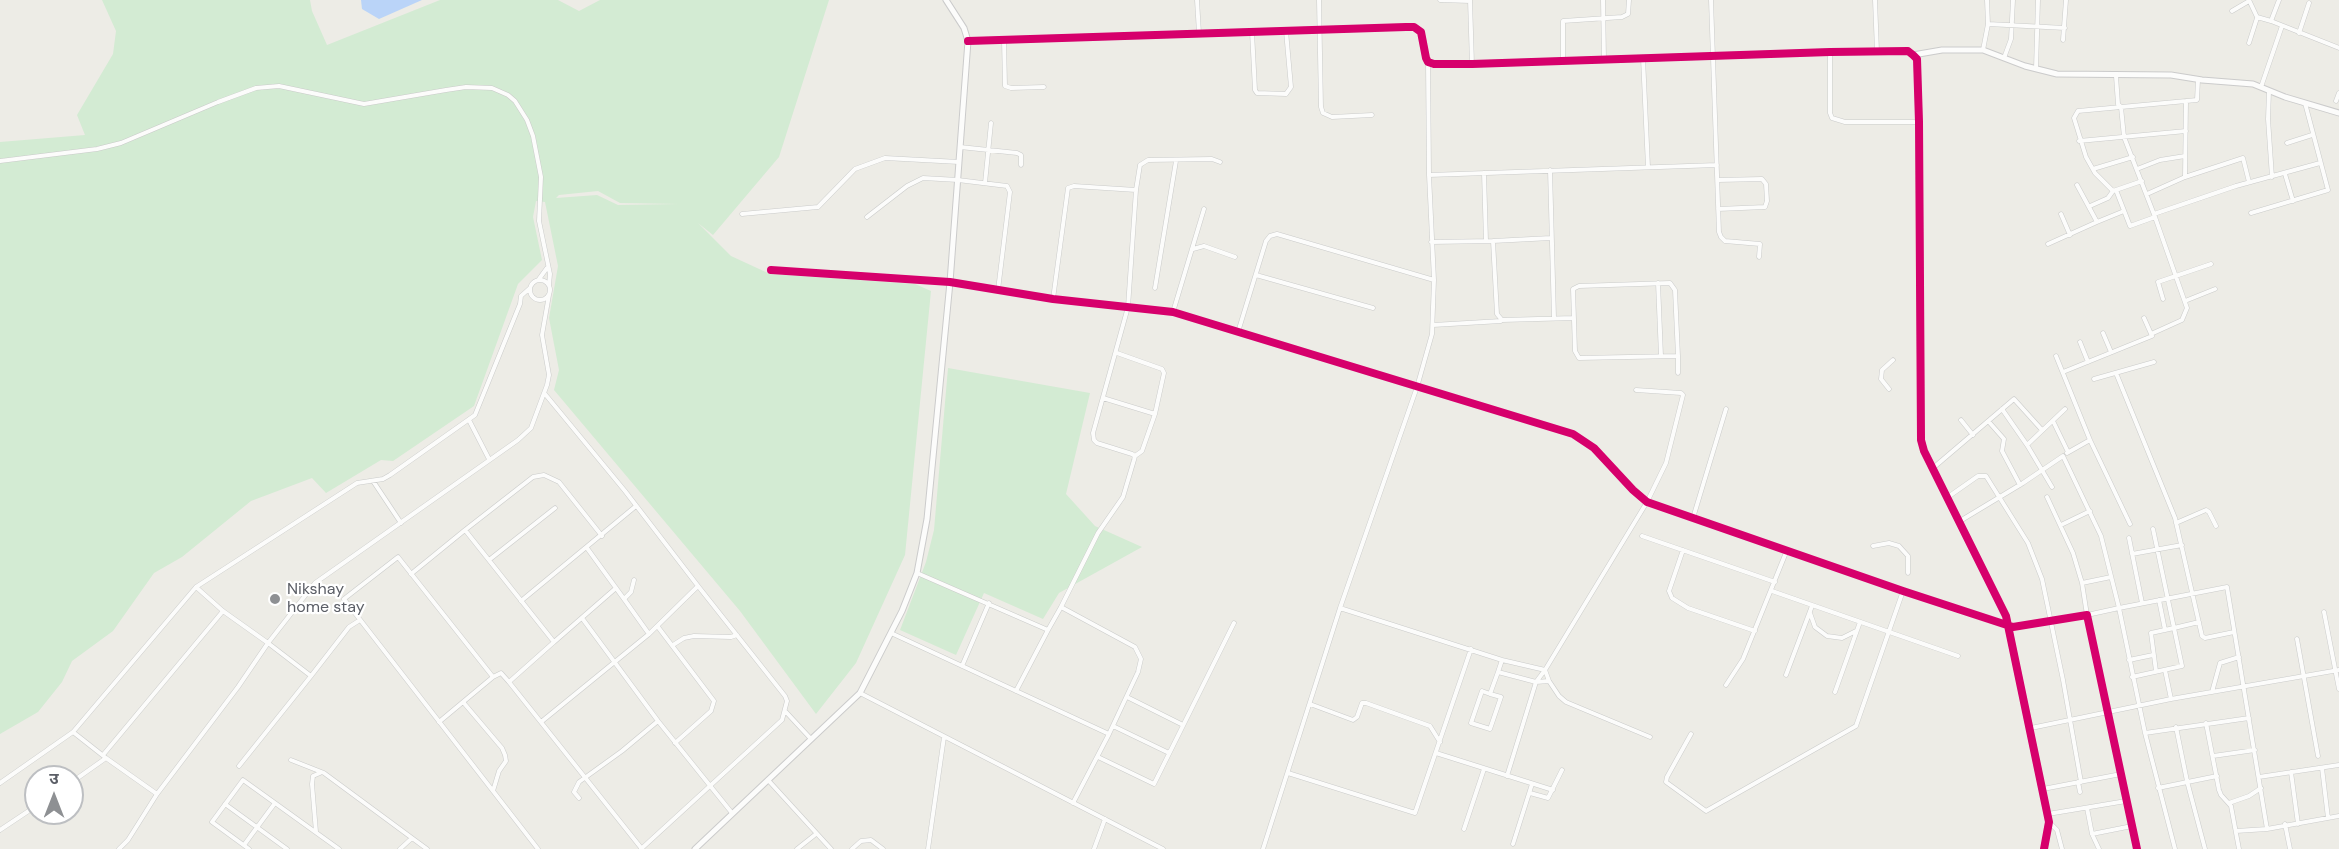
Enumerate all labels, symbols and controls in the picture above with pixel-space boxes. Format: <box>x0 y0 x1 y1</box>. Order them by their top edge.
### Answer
place label: Nikshay home stay <box>287 580 365 618</box>
marker: Nikshay home stay <box>268 592 282 606</box>
north arrow <box>24 765 84 825</box>
text: उ <box>49 768 59 789</box>

